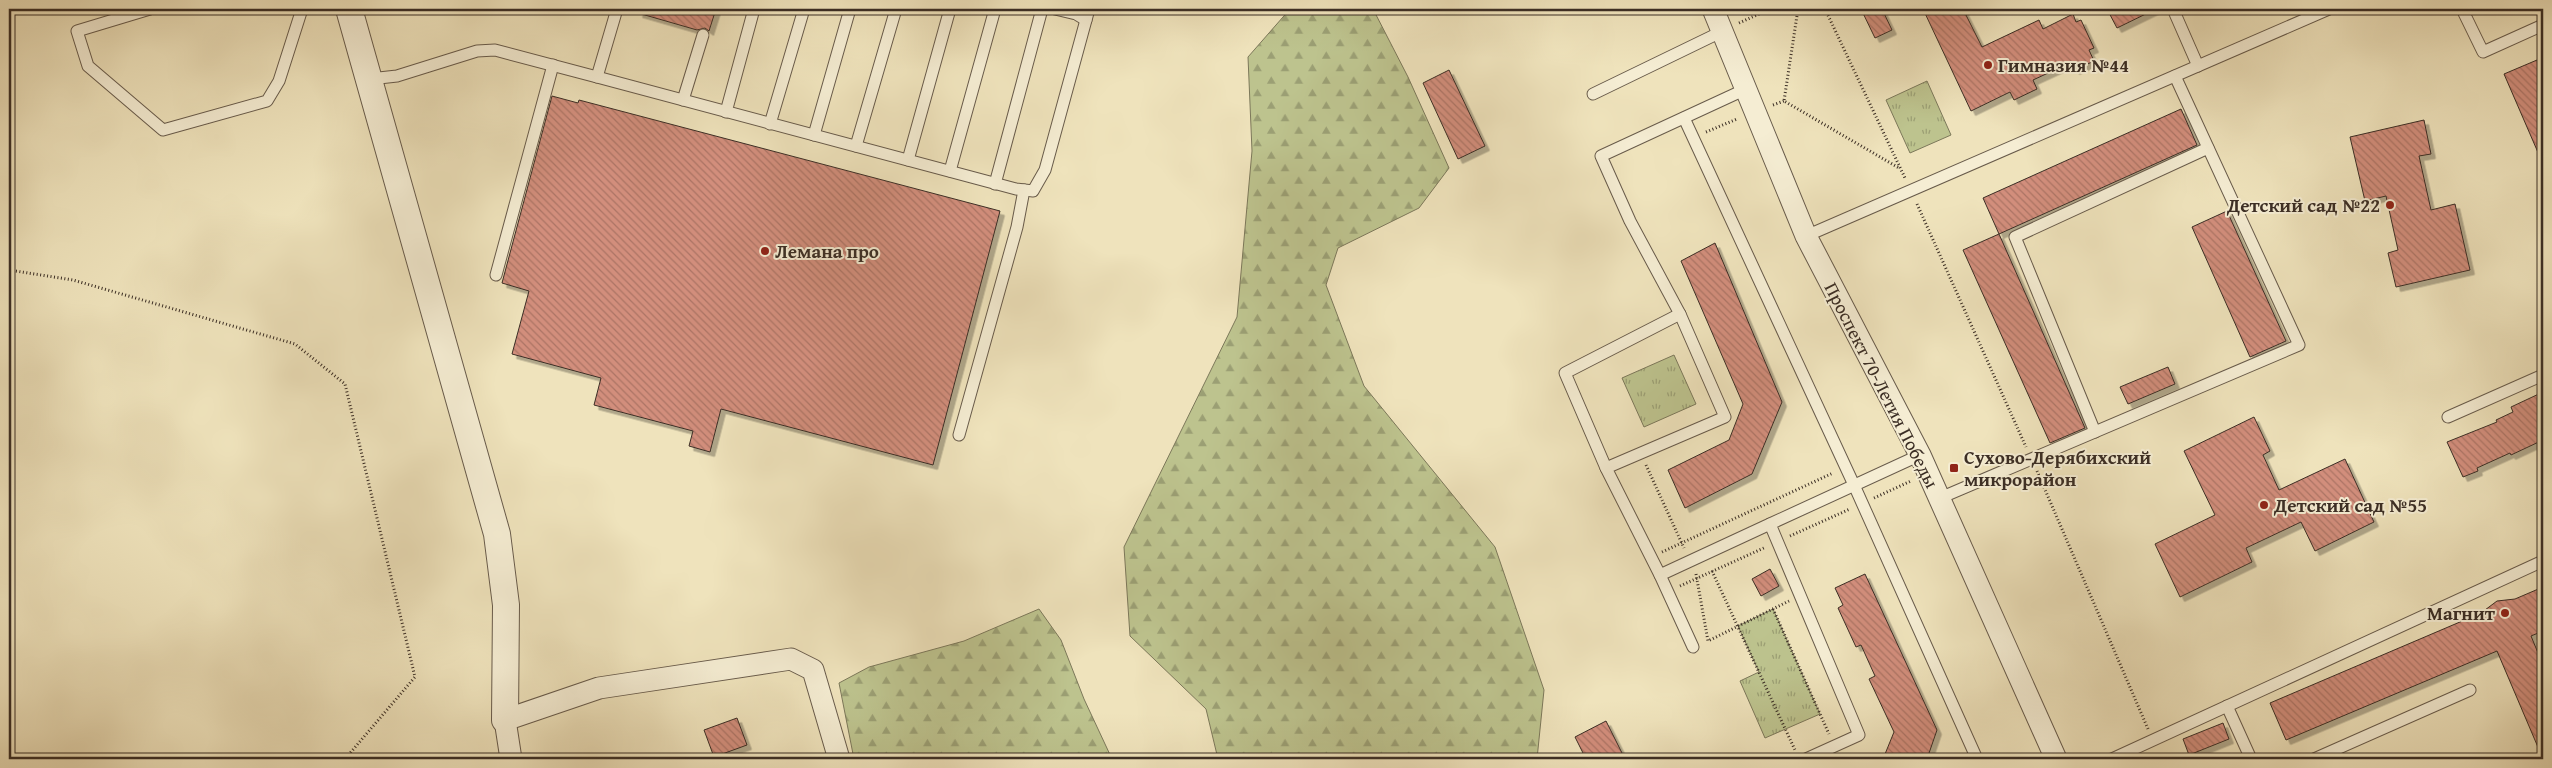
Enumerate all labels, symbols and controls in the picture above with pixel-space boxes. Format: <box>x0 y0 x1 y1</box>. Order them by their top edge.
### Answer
place label: Гимназия №44 <box>1998 51 2129 79</box>
marker: Гимназия №44 <box>1982 59 1994 71</box>
place label: Детский сад №22 <box>2226 191 2380 219</box>
marker: Детский сад №22 <box>2384 199 2396 211</box>
place label: Лемана про <box>775 237 879 265</box>
marker: Лемана про <box>759 245 771 257</box>
street label: Проспект 70-Летия Победы <box>1818 277 1946 493</box>
place label: Сухово-Дерябихский микрорайон <box>1964 443 2151 493</box>
marker: Сухово-Дерябихский микрорайон <box>1948 462 1960 474</box>
place label: Детский сад №55 <box>2273 491 2427 519</box>
marker: Детский сад №55 <box>2258 499 2270 511</box>
place label: Магнит <box>2427 599 2496 627</box>
marker: Магнит <box>2499 607 2511 619</box>

